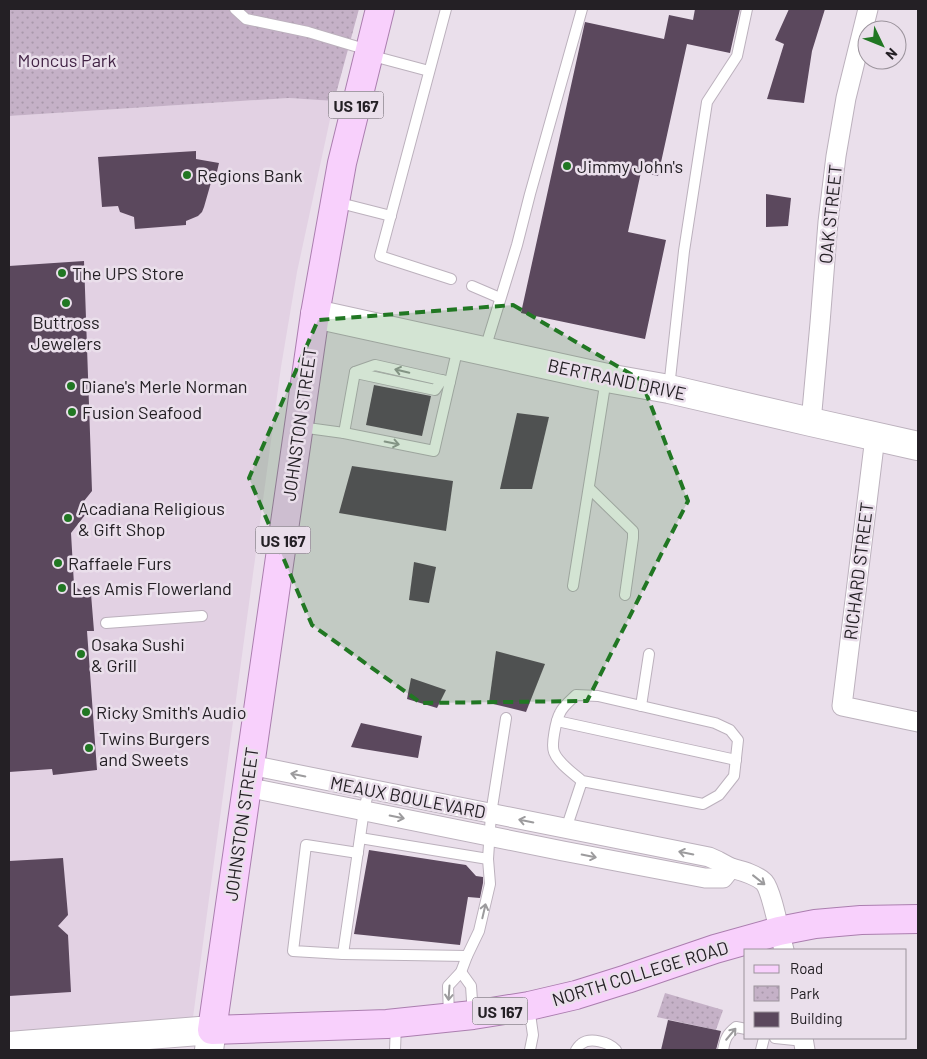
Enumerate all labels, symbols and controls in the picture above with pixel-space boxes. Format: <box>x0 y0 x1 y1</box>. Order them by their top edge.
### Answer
north arrow <box>857 20 907 70</box>
text: N <box>882 45 901 63</box>
park label: Moncus Park <box>18 49 116 71</box>
road number: US 167 <box>328 92 384 118</box>
place label: Jimmy John's <box>577 155 683 177</box>
marker: Jimmy John's <box>561 160 573 172</box>
street label: OAK STREET <box>814 163 846 265</box>
place label: Regions Bank <box>197 164 303 186</box>
marker: Regions Bank <box>181 169 193 181</box>
place label: The UPS Store <box>72 262 184 284</box>
marker: The UPS Store <box>56 267 68 279</box>
marker: Buttross Jewelers <box>60 297 72 309</box>
place label: Buttross Jewelers <box>31 311 101 354</box>
street label: JOHNSTON STREET <box>277 346 321 502</box>
street label: BERTRAND DRIVE <box>546 354 688 404</box>
one-way arrow <box>394 366 410 375</box>
place label: Diane's Merle Norman <box>81 375 248 397</box>
marker: Diane's Merle Norman <box>65 380 77 392</box>
place label: Fusion Seafood <box>82 401 202 423</box>
marker: Fusion Seafood <box>66 406 78 418</box>
one-way arrow <box>383 438 399 448</box>
place label: Acadiana Religious & Gift Shop <box>78 497 225 540</box>
street label: RICHARD STREET <box>839 501 877 641</box>
marker: Acadiana Religious & Gift Shop <box>62 512 74 524</box>
road number: US 167 <box>256 526 310 554</box>
place label: Raffaele Furs <box>68 552 172 574</box>
marker: Raffaele Furs <box>52 557 64 569</box>
place label: Les Amis Flowerland <box>72 577 232 599</box>
marker: Les Amis Flowerland <box>56 582 68 594</box>
place label: Osaka Sushi & Grill <box>91 633 185 676</box>
marker: Osaka Sushi & Grill <box>75 648 87 660</box>
place label: Ricky Smith's Audio <box>96 701 247 723</box>
marker: Ricky Smith's Audio <box>80 706 92 718</box>
place label: Twins Burgers and Sweets <box>99 727 210 770</box>
marker: Twins Burgers and Sweets <box>83 742 95 754</box>
street label: JOHNSTON STREET <box>219 746 263 902</box>
one-way arrow <box>291 769 307 779</box>
street label: MEAUX BOULEVARD <box>328 771 488 823</box>
one-way arrow <box>389 813 405 822</box>
one-way arrow <box>519 816 535 825</box>
one-way arrow <box>678 847 694 857</box>
one-way arrow <box>581 851 597 861</box>
one-way arrow <box>753 875 766 886</box>
one-way arrow <box>480 903 489 919</box>
street label: NORTH COLLEGE ROAD <box>549 936 731 1010</box>
legend <box>744 949 907 1039</box>
text: Road <box>790 959 823 977</box>
one-way arrow <box>445 984 454 1000</box>
text: Park <box>790 984 820 1002</box>
road number: US 167 <box>472 998 528 1024</box>
text: Building <box>790 1009 843 1027</box>
one-way arrow <box>724 1028 736 1041</box>

